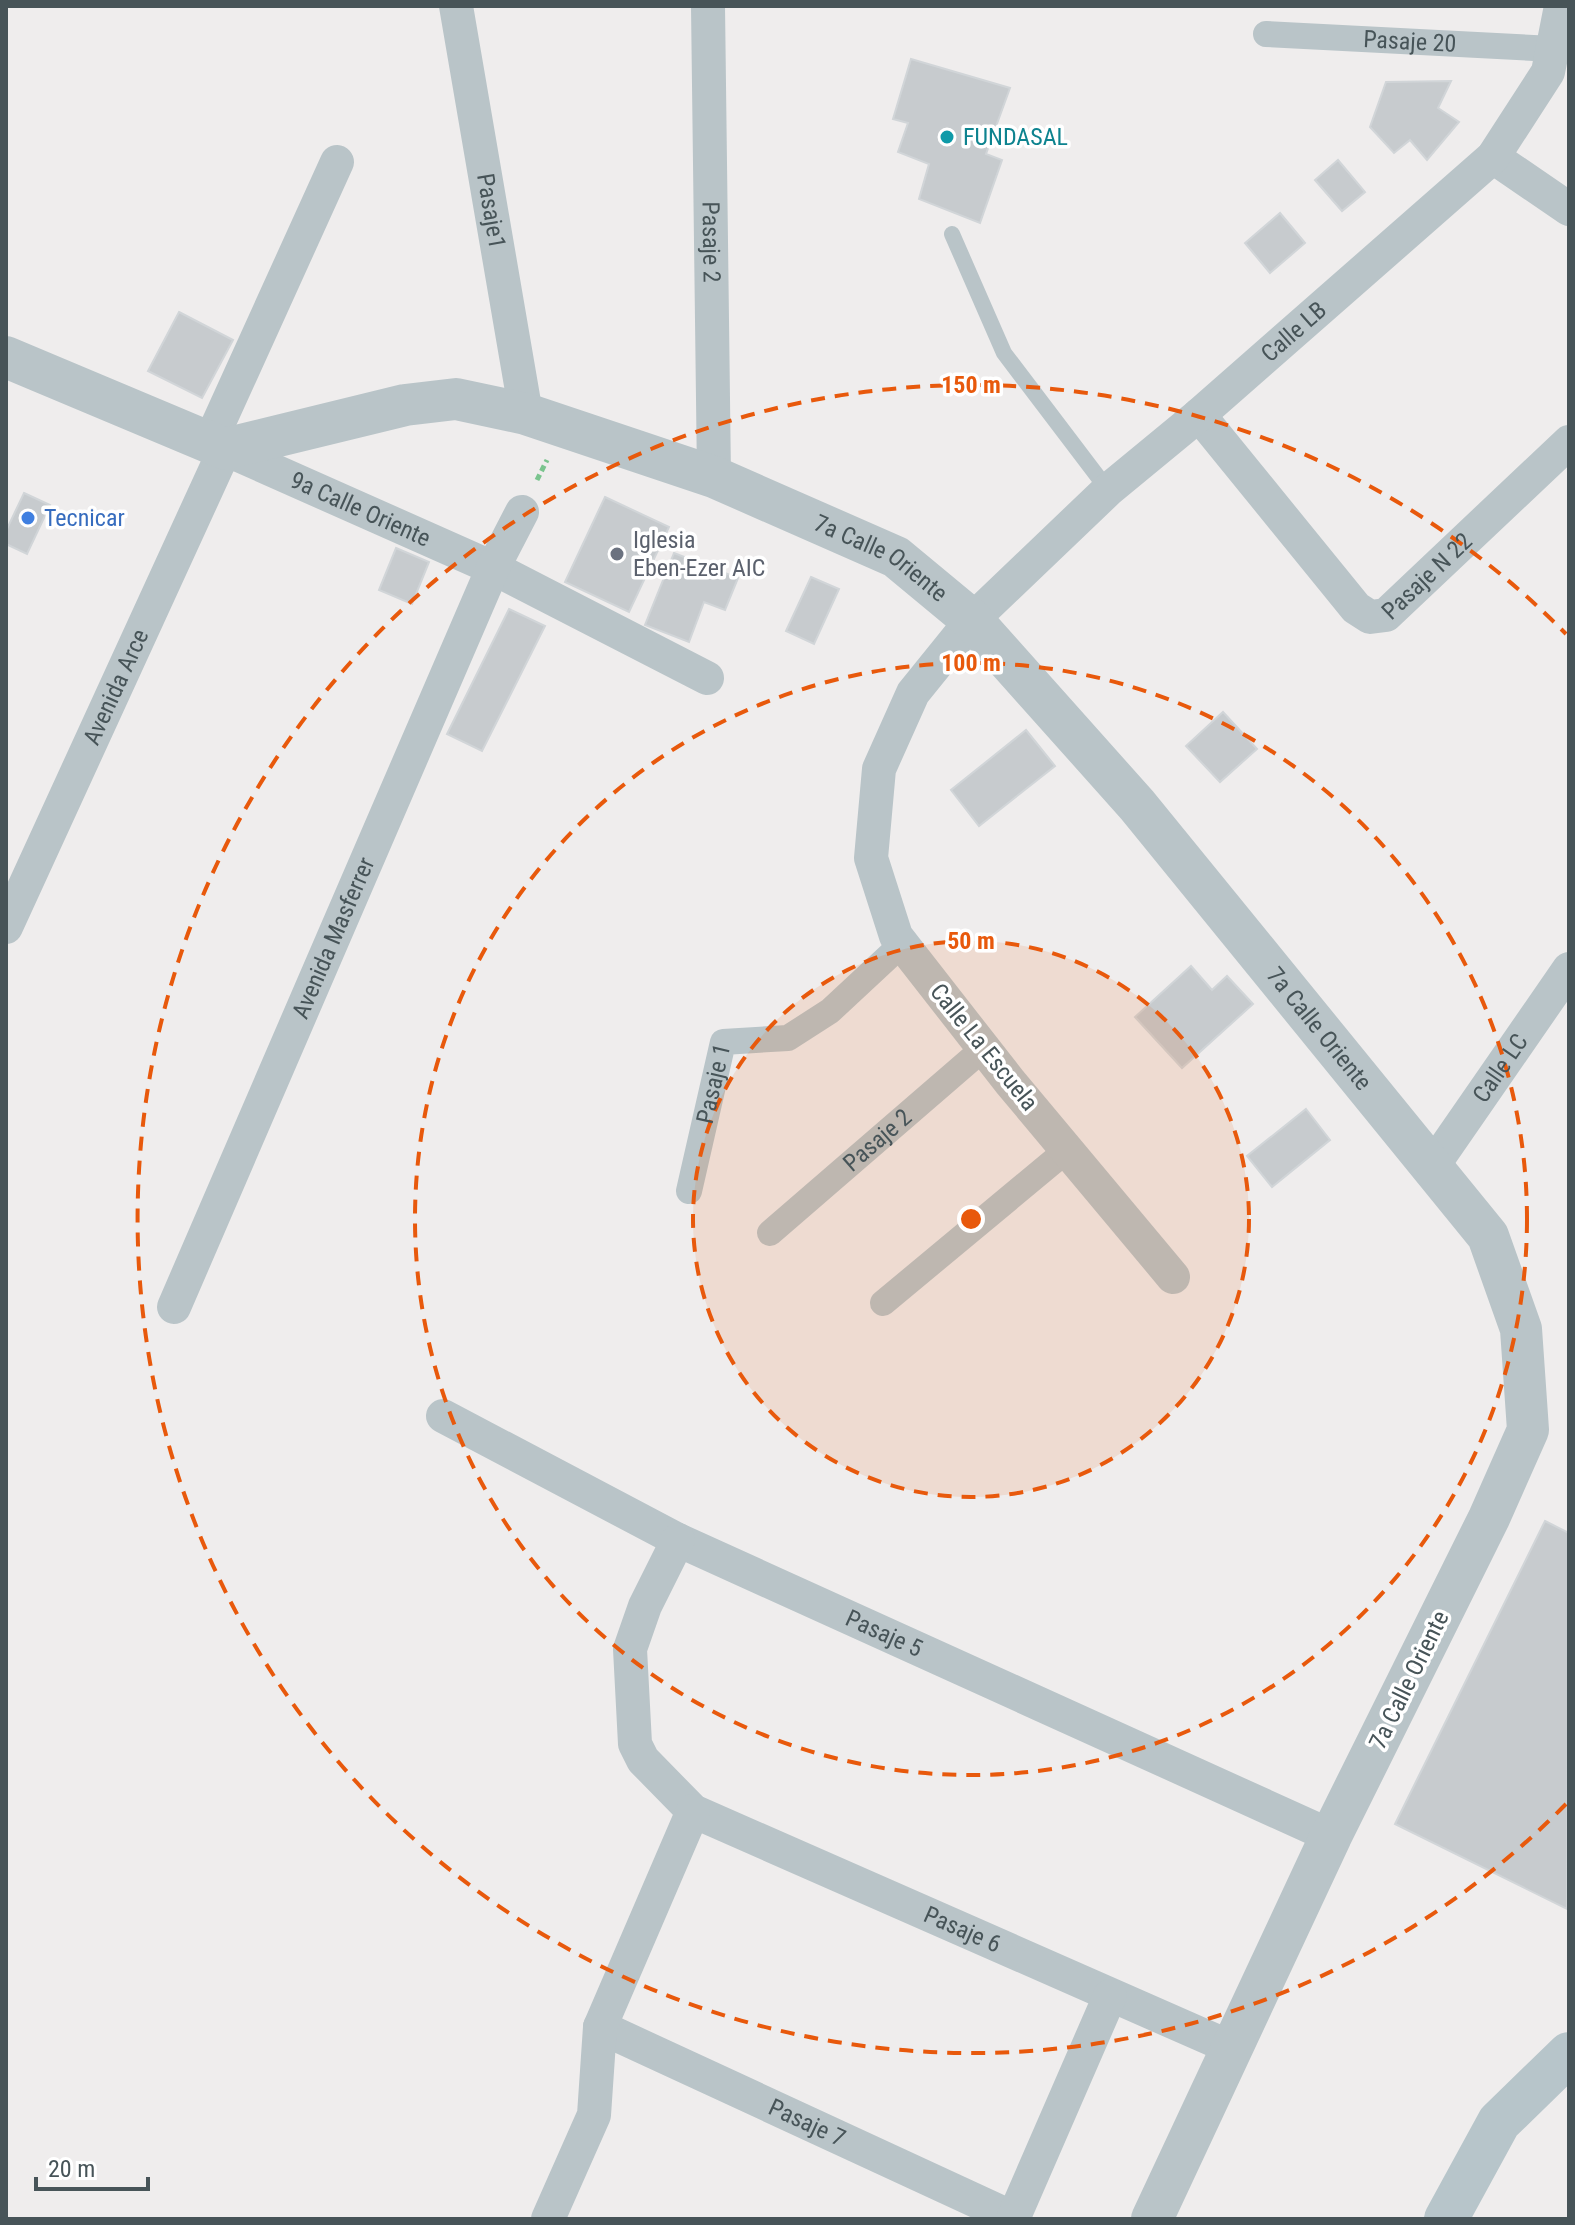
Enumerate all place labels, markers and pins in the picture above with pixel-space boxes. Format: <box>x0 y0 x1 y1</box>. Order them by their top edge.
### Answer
place label: FUNDASAL <box>963 123 1068 151</box>
marker: FUNDASAL <box>938 128 956 146</box>
place label: Tecnicar <box>44 504 125 532</box>
marker: Tecnicar <box>19 509 37 527</box>
place label: Iglesia Eben-Ezer AIC <box>633 526 765 582</box>
marker: Iglesia Eben-Ezer AIC <box>608 545 626 563</box>
centre of rings <box>957 1205 985 1233</box>

